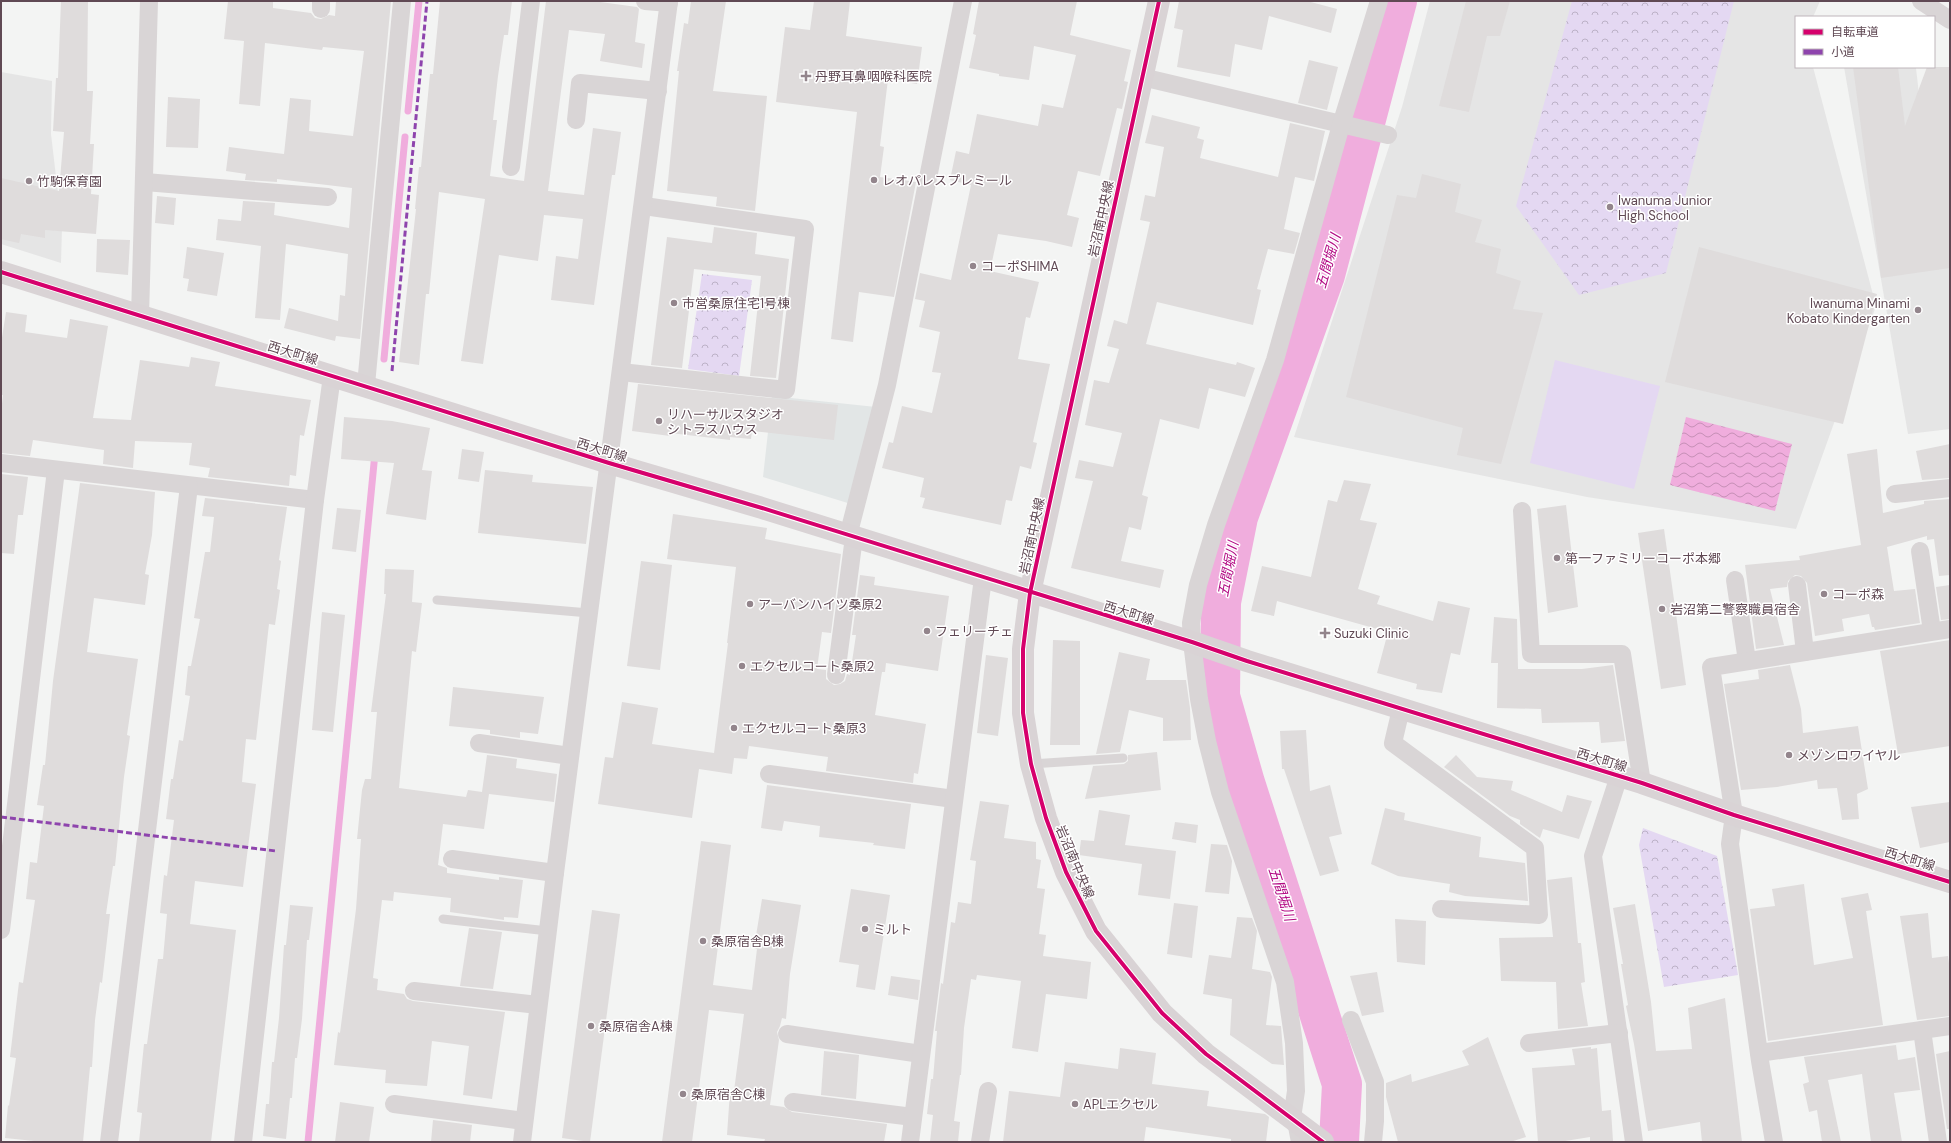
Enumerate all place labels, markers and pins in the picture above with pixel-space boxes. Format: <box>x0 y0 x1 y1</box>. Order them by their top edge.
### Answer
place label: 丹野耳鼻咽喉科医院 <box>815 68 932 85</box>
marker: 丹野耳鼻咽喉科医院 <box>800 70 812 82</box>
place label: レオパレスプレミール <box>882 172 1012 189</box>
place label: 竹駒保育園 <box>37 173 102 190</box>
marker: レオパレスプレミール <box>869 175 879 185</box>
marker: 竹駒保育園 <box>24 176 34 186</box>
place label: Iwanuma Junior High School <box>1618 192 1712 224</box>
marker: Iwanuma Junior High School <box>1605 202 1615 212</box>
place label: コーポSHIMA <box>981 258 1059 275</box>
marker: コーポSHIMA <box>968 261 978 271</box>
place label: 市営桑原住宅1号棟 <box>682 295 790 312</box>
place label: Iwanuma Minami Kobato Kindergarten <box>1787 295 1910 327</box>
marker: 市営桑原住宅1号棟 <box>669 298 679 308</box>
marker: Iwanuma Minami Kobato Kindergarten <box>1913 305 1923 315</box>
place label: リハーサルスタジオ シトラスハウス <box>667 406 784 438</box>
marker: リハーサルスタジオ シトラスハウス <box>654 416 664 426</box>
place label: 第一ファミリーコーポ本郷 <box>1565 550 1721 567</box>
marker: 第一ファミリーコーポ本郷 <box>1552 553 1562 563</box>
place label: コーポ森 <box>1832 586 1884 603</box>
marker: コーポ森 <box>1819 589 1829 599</box>
place label: アーバンハイツ桑原2 <box>758 596 882 613</box>
marker: アーバンハイツ桑原2 <box>745 599 755 609</box>
place label: 岩沼第二警察職員宿舎 <box>1670 601 1800 618</box>
marker: 岩沼第二警察職員宿舎 <box>1657 604 1667 614</box>
place label: フェリーチェ <box>935 623 1013 640</box>
place label: Suzuki Clinic <box>1334 625 1409 642</box>
marker: フェリーチェ <box>922 626 932 636</box>
marker: Suzuki Clinic <box>1319 627 1331 639</box>
place label: エクセルコート桑原2 <box>750 658 874 675</box>
marker: エクセルコート桑原2 <box>737 661 747 671</box>
place label: エクセルコート桑原3 <box>742 720 866 737</box>
marker: エクセルコート桑原3 <box>729 723 739 733</box>
place label: メゾンロワイヤル <box>1797 747 1901 764</box>
marker: メゾンロワイヤル <box>1784 750 1794 760</box>
place label: ミルト <box>873 921 912 938</box>
marker: ミルト <box>860 924 870 934</box>
place label: 桑原宿舎B棟 <box>711 933 784 950</box>
marker: 桑原宿舎B棟 <box>698 936 708 946</box>
place label: 桑原宿舎A棟 <box>599 1018 673 1035</box>
marker: 桑原宿舎A棟 <box>586 1021 596 1031</box>
place label: 桑原宿舎C棟 <box>691 1086 765 1103</box>
marker: 桑原宿舎C棟 <box>678 1089 688 1099</box>
place label: APLエクセル <box>1083 1096 1158 1113</box>
marker: APLエクセル <box>1070 1099 1080 1109</box>

